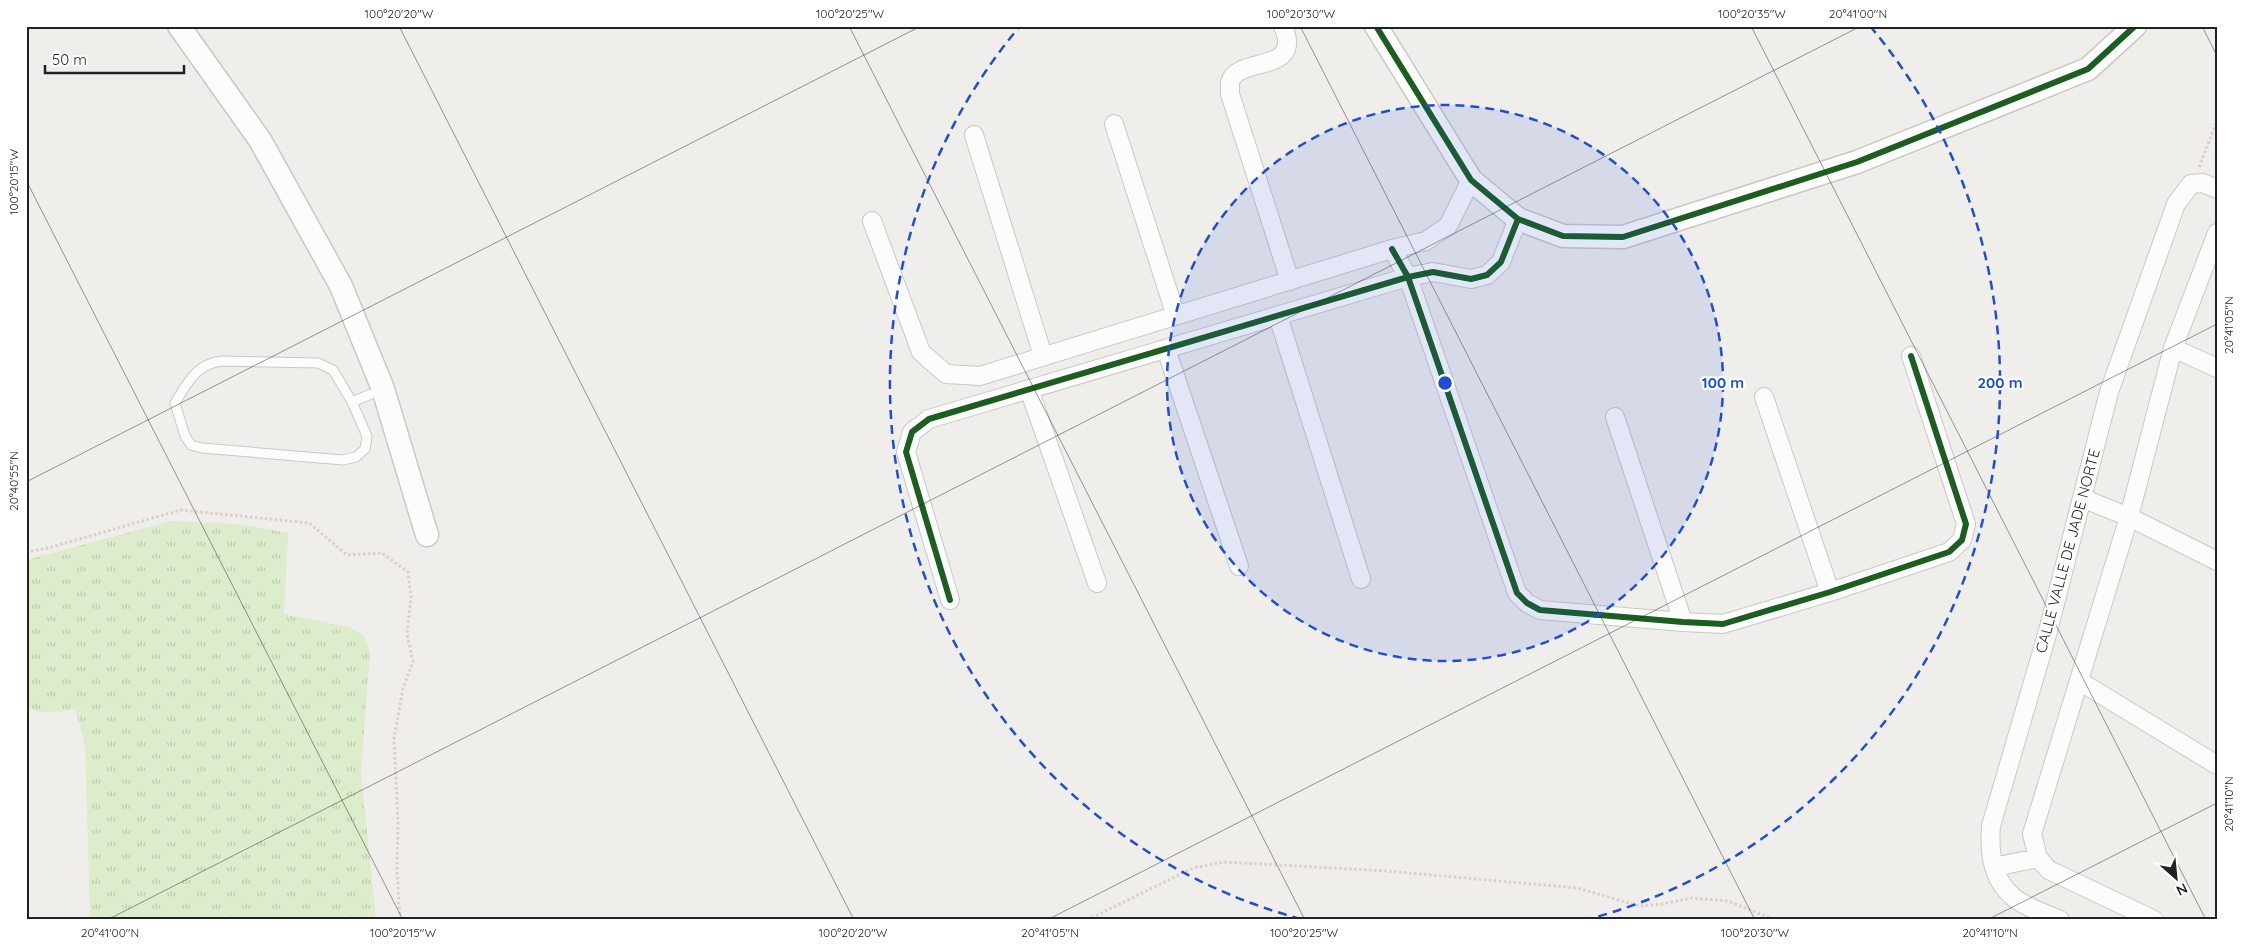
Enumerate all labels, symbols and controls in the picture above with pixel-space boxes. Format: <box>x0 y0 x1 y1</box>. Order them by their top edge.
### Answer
text: 100°20'20"W <box>365 6 434 21</box>
text: 100°20'25"W <box>816 6 884 21</box>
text: 100°20'30"W <box>1267 6 1336 21</box>
text: 100°20'35"W <box>1718 6 1786 21</box>
text: 20°41'00"N <box>1829 6 1887 21</box>
scale bar <box>45 42 184 74</box>
text: 50 m <box>52 50 87 69</box>
text: 100°20'15"W <box>6 149 21 215</box>
text: 20°41'05"N <box>2221 296 2236 354</box>
text: 100 m <box>1702 373 1744 392</box>
text: 200 m <box>1978 373 2023 392</box>
centre of rings <box>1436 374 1454 392</box>
street label: CALLE VALLE DE JADE NORTE <box>2031 447 2104 655</box>
text: 20°40'55"N <box>6 451 21 511</box>
text: 20°41'10"N <box>2221 776 2236 832</box>
north arrow <box>2150 854 2200 904</box>
text: N <box>2173 879 2191 900</box>
text: 20°41'00"N <box>81 925 139 940</box>
text: 100°20'15"W <box>370 925 436 940</box>
text: 100°20'20"W <box>819 925 888 940</box>
text: 20°41'05"N <box>1021 925 1079 940</box>
text: 100°20'25"W <box>1270 925 1338 940</box>
text: 100°20'30"W <box>1721 925 1790 940</box>
text: 20°41'10"N <box>1962 925 2018 940</box>

